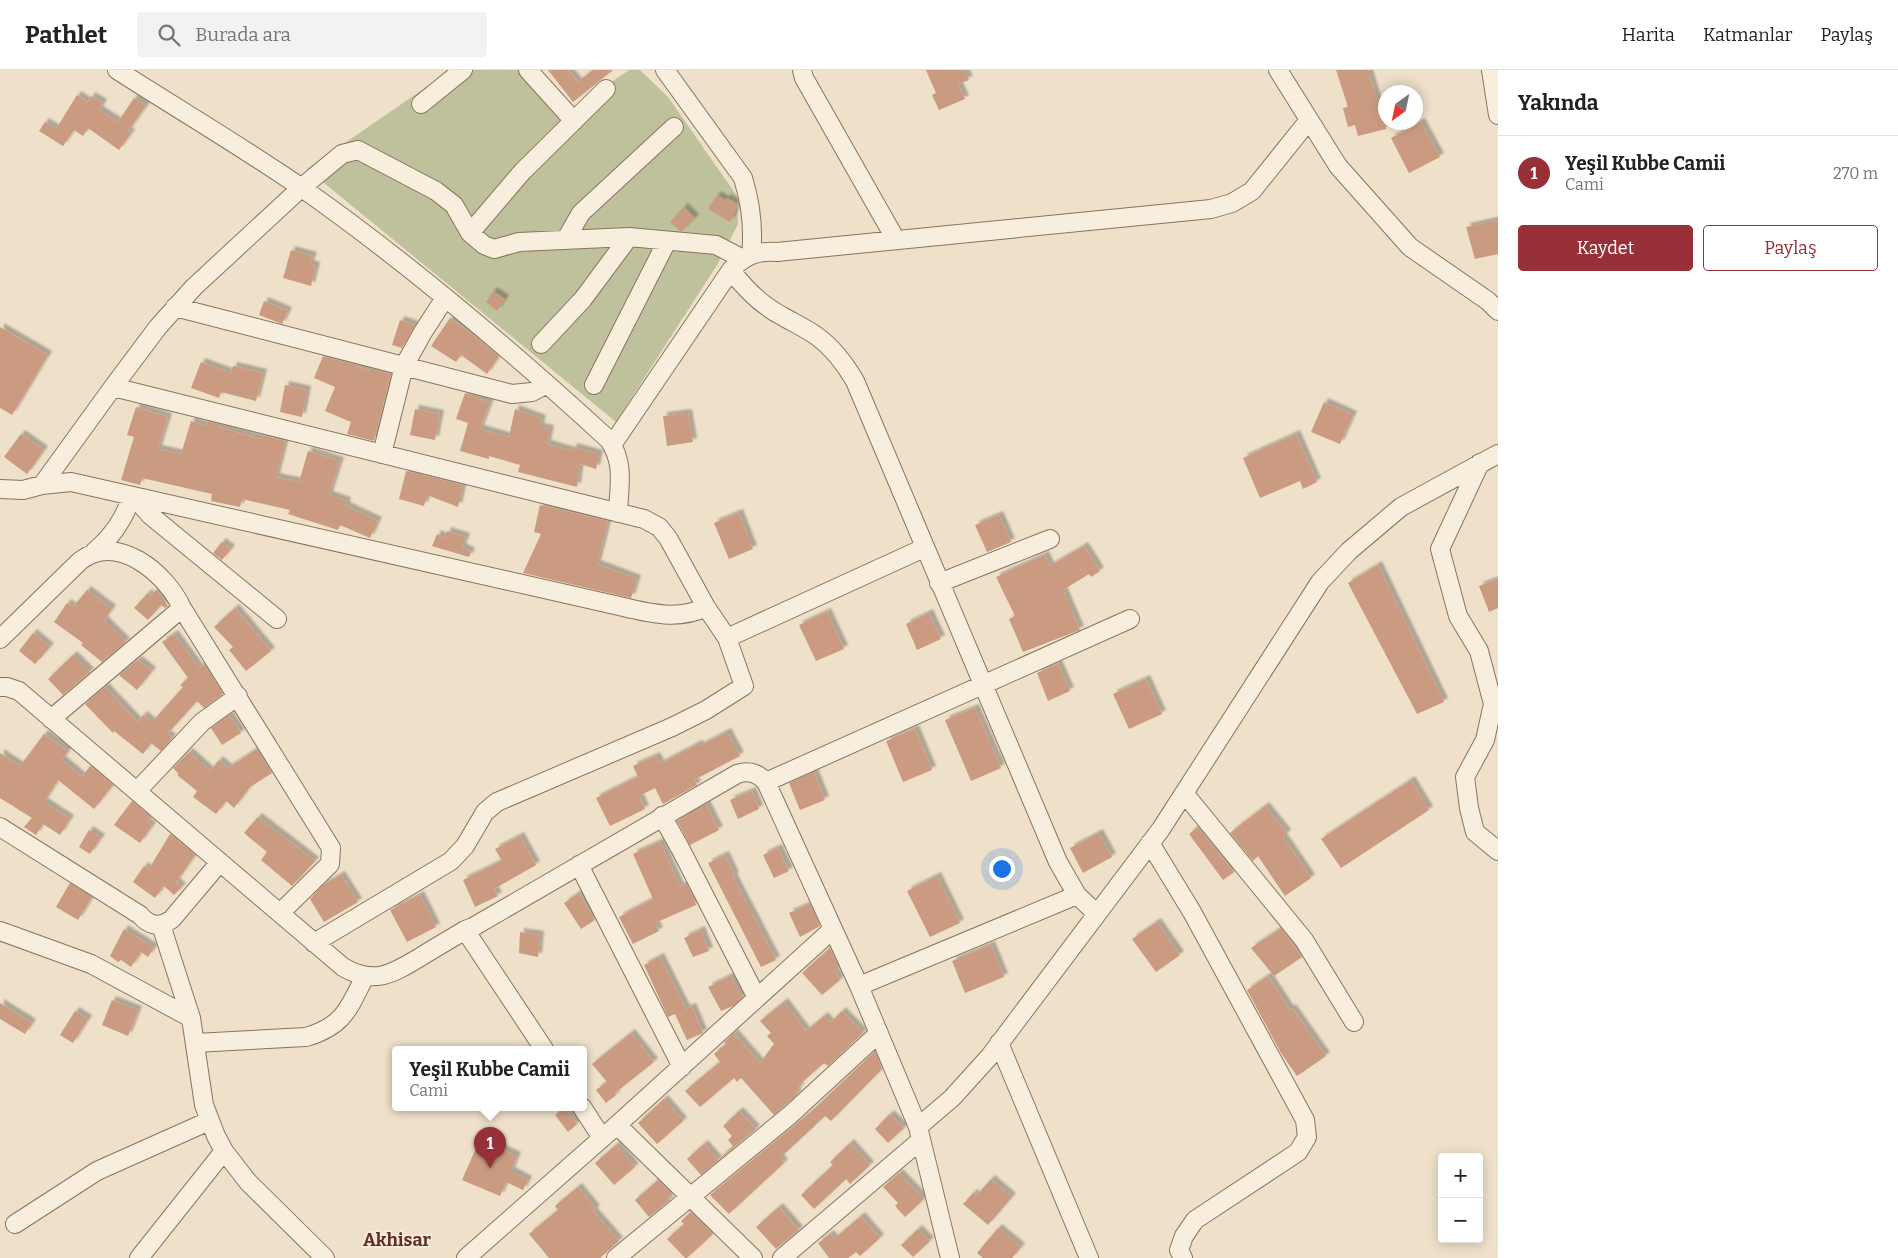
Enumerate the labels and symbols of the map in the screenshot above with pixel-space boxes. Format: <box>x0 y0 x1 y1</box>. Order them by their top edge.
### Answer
north arrow <box>1378 85 1423 130</box>
your location <box>989 856 1015 882</box>
pin: 1 <box>474 1127 506 1168</box>
district label: Akhisar <box>363 1229 431 1251</box>

